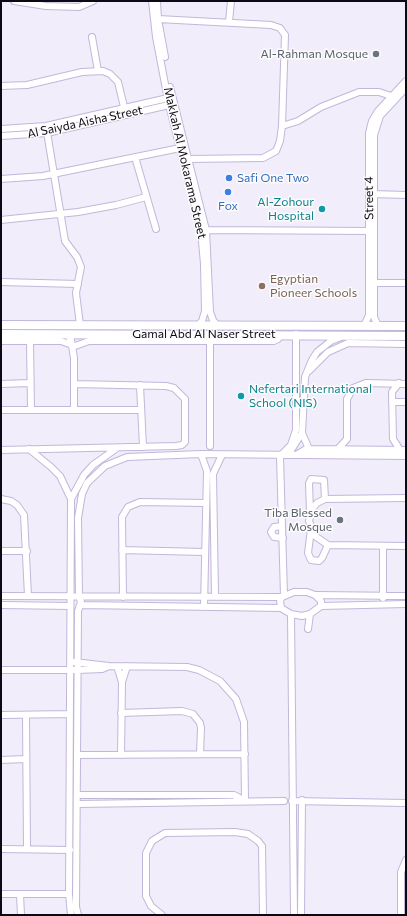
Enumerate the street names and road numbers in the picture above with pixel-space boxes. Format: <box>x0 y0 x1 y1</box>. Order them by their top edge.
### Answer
street label: Makkah Al Mokarama Street <box>161 86 209 240</box>
street label: Al Saiyda Aisha Street <box>26 103 144 141</box>
street label: Street 4 <box>361 176 377 220</box>
street label: Gamal Abd Al Naser Street <box>132 327 276 341</box>

